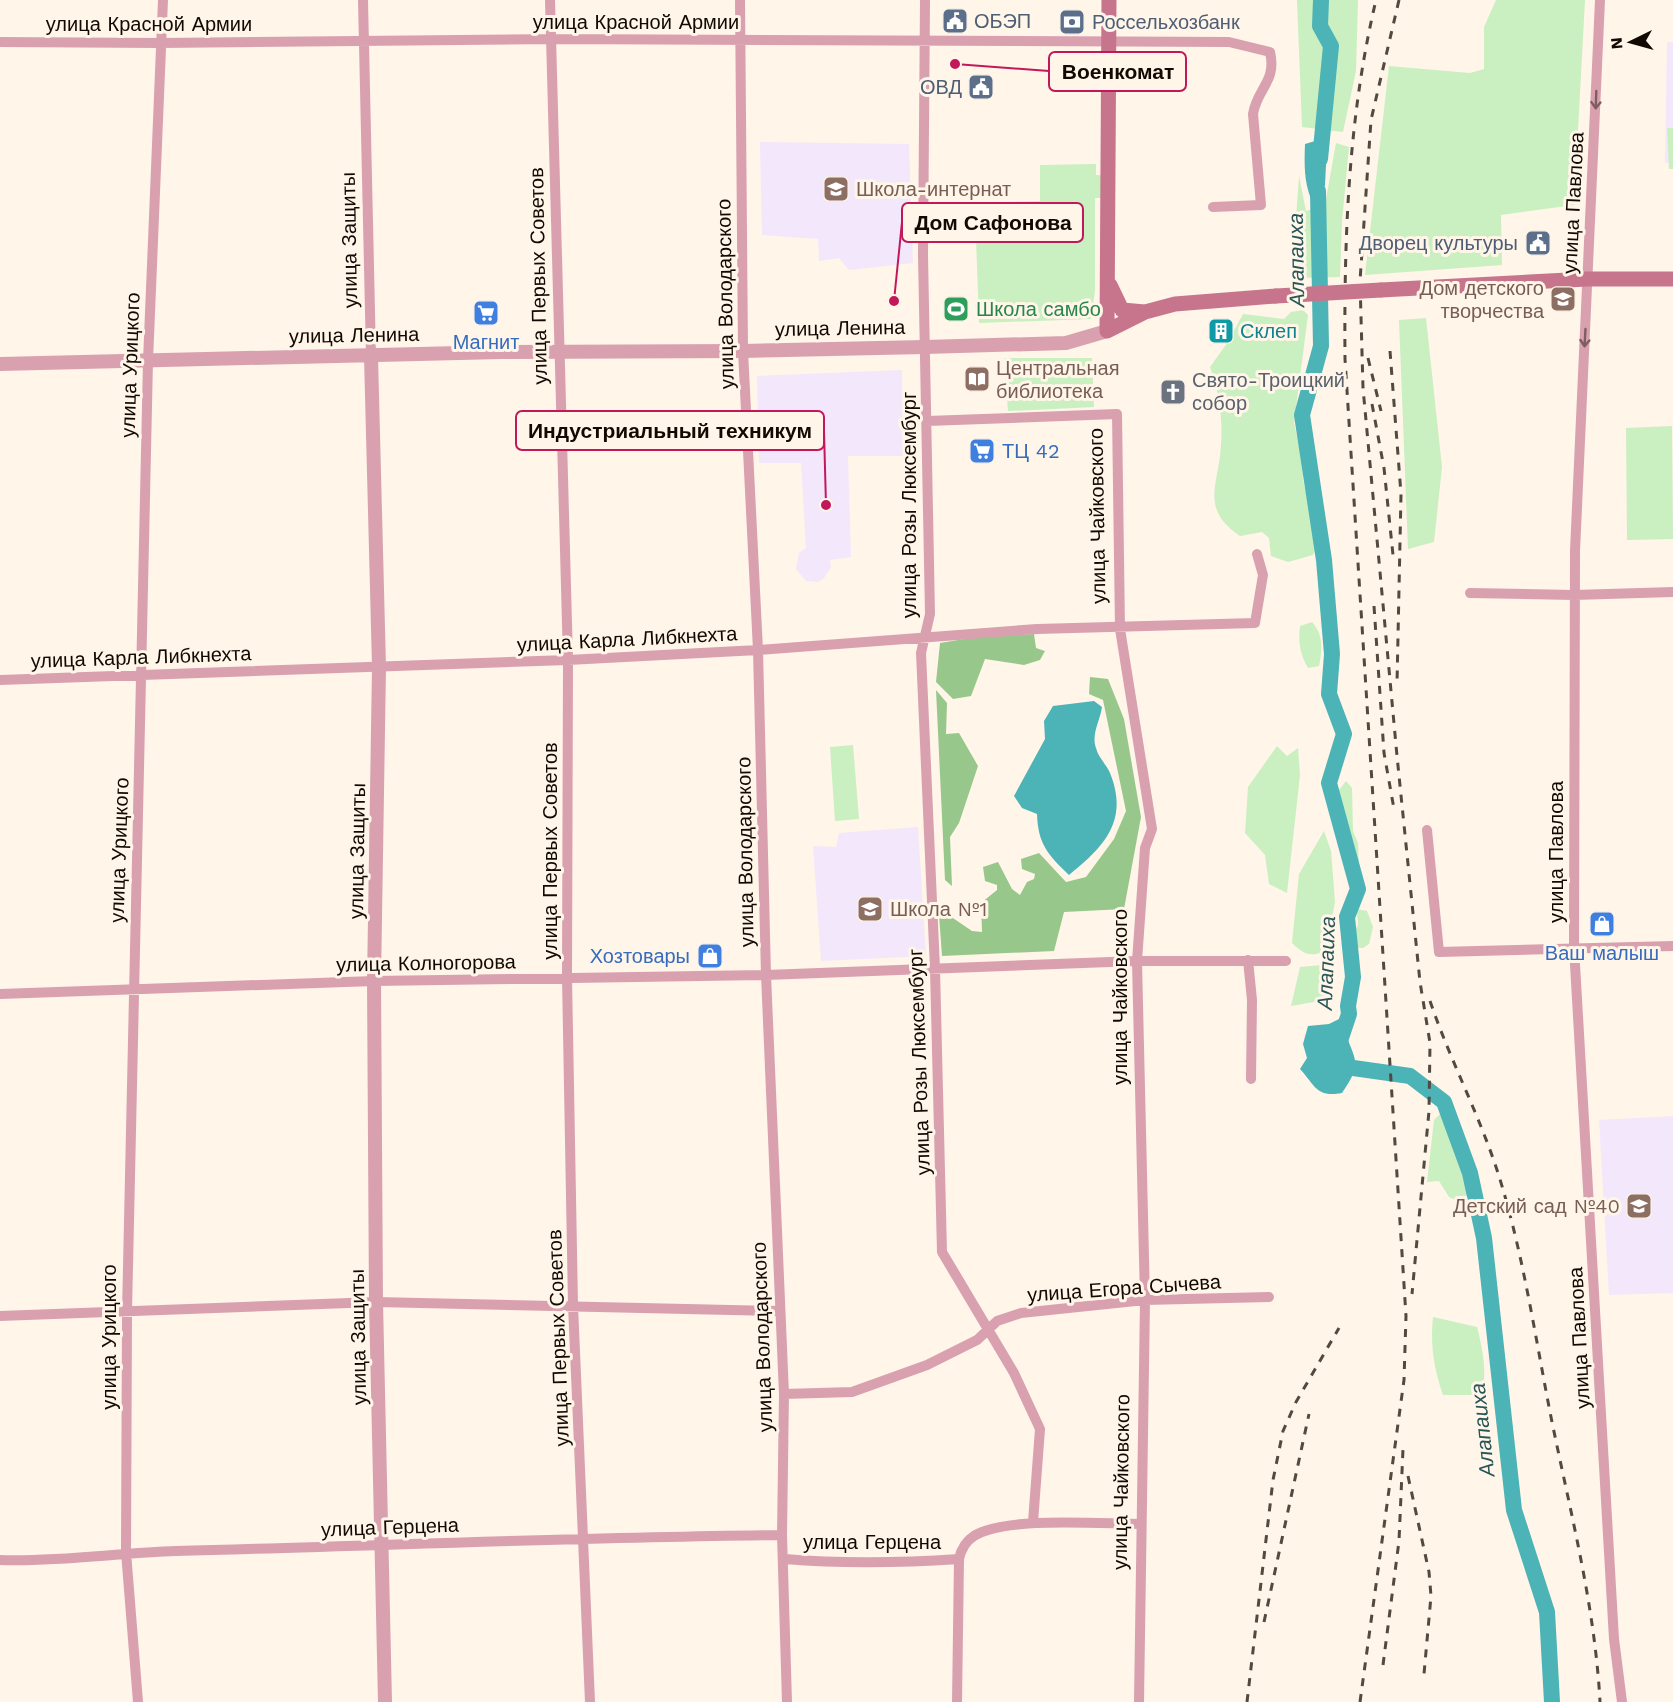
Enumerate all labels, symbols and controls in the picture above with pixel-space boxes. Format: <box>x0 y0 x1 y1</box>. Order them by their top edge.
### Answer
public building icon: ОБЭП <box>940 6 970 36</box>
bank icon: Россельхозбанк <box>1057 7 1087 37</box>
place label: ОБЭП <box>974 9 1031 33</box>
street label: улица Красной Армии <box>533 10 739 34</box>
place label: Россельхозбанк <box>1092 10 1240 34</box>
street label: улица Красной Армии <box>46 12 252 36</box>
north arrow <box>1601 12 1661 72</box>
text: N <box>1607 37 1627 50</box>
callout: Военкомат <box>1049 52 1186 91</box>
text: Военкомат <box>1062 59 1174 84</box>
public building icon: ОВД <box>966 72 996 102</box>
place label: ОВД <box>920 75 962 99</box>
one-way arrow <box>1591 90 1602 110</box>
street label: улица Павлова <box>1557 131 1589 275</box>
street label: улица Первых Советов <box>524 167 552 385</box>
street label: улица Защиты <box>336 172 362 308</box>
school or university icon: Школа-интернат <box>821 174 851 204</box>
place label: Школа-интернат <box>856 177 1011 201</box>
street label: улица Володарского <box>711 199 739 389</box>
callout: Дом Сафонова <box>902 203 1083 242</box>
text: Дом Сафонова <box>914 210 1072 235</box>
water label: Алапаиха <box>1283 213 1309 309</box>
public building icon: Дворец культуры <box>1523 228 1553 258</box>
place label: Дворец культуры <box>1359 231 1518 255</box>
place label: Дом детского творчества <box>1419 276 1545 323</box>
school or university icon: Дом детского творчества <box>1548 284 1578 314</box>
street label: улица Урицкого <box>115 292 145 438</box>
sports icon: Школа самбо <box>941 294 971 324</box>
place label: Школа самбо <box>976 297 1101 321</box>
supermarket icon: Магнит <box>471 298 501 328</box>
street label: улица Ленина <box>775 315 906 341</box>
building icon: Склеп <box>1206 316 1236 346</box>
place label: Склеп <box>1240 319 1297 343</box>
street label: улица Ленина <box>289 322 420 348</box>
one-way arrow <box>1579 327 1590 347</box>
place label: Магнит <box>453 330 519 354</box>
place label: Центральная библиотека <box>996 356 1119 403</box>
library icon: Центральная библиотека <box>962 364 992 394</box>
place label: Свято-Троицкий собор <box>1192 368 1345 415</box>
church icon: Свято-Троицкий собор <box>1158 377 1188 407</box>
street label: улица Розы Люксембург <box>897 392 921 618</box>
callout: Индустриальный техникум <box>516 411 824 450</box>
text: Индустриальный техникум <box>528 418 812 443</box>
street label: улица Чайковского <box>1083 428 1111 604</box>
supermarket icon: ТЦ 42 <box>967 436 997 466</box>
place label: ТЦ 42 <box>1002 439 1060 463</box>
street label: улица Карла Либкнехта <box>516 621 739 657</box>
street label: улица Карла Либкнехта <box>30 641 253 673</box>
street label: улица Первых Советов <box>538 742 562 960</box>
street label: улица Володарского <box>731 757 759 947</box>
street label: улица Урицкого <box>104 777 134 923</box>
street label: улица Павлова <box>1544 780 1568 923</box>
street label: улица Защиты <box>344 783 370 919</box>
school or university icon: Школа №1 <box>855 894 885 924</box>
place label: Школа №1 <box>890 897 987 921</box>
street label: улица Чайковского <box>1108 909 1132 1085</box>
shop icon: Ваш малыш <box>1587 909 1617 939</box>
water label: Алапаиха <box>1312 916 1340 1012</box>
shop icon: Хозтовары <box>695 941 725 971</box>
place label: Ваш малыш <box>1545 941 1659 965</box>
place label: Хозтовары <box>590 944 690 968</box>
street label: улица Розы Люксембург <box>903 948 935 1176</box>
street label: улица Колногорова <box>336 949 517 977</box>
school or university icon: Детский сад №40 <box>1624 1191 1654 1221</box>
place label: Детский сад №40 <box>1453 1194 1620 1218</box>
street label: улица Первых Советов <box>542 1229 574 1447</box>
street label: улица Володарского <box>747 1241 777 1433</box>
street label: улица Урицкого <box>97 1264 121 1410</box>
street label: улица Павлова <box>1563 1266 1595 1410</box>
street label: улица Защиты <box>345 1269 371 1405</box>
street label: улица Егора Сычева <box>1026 1269 1223 1307</box>
water label: Алапаиха <box>1465 1382 1500 1480</box>
street label: улица Чайковского <box>1107 1394 1135 1570</box>
street label: улица Герцена <box>321 1513 460 1541</box>
street label: улица Герцена <box>803 1530 942 1554</box>

